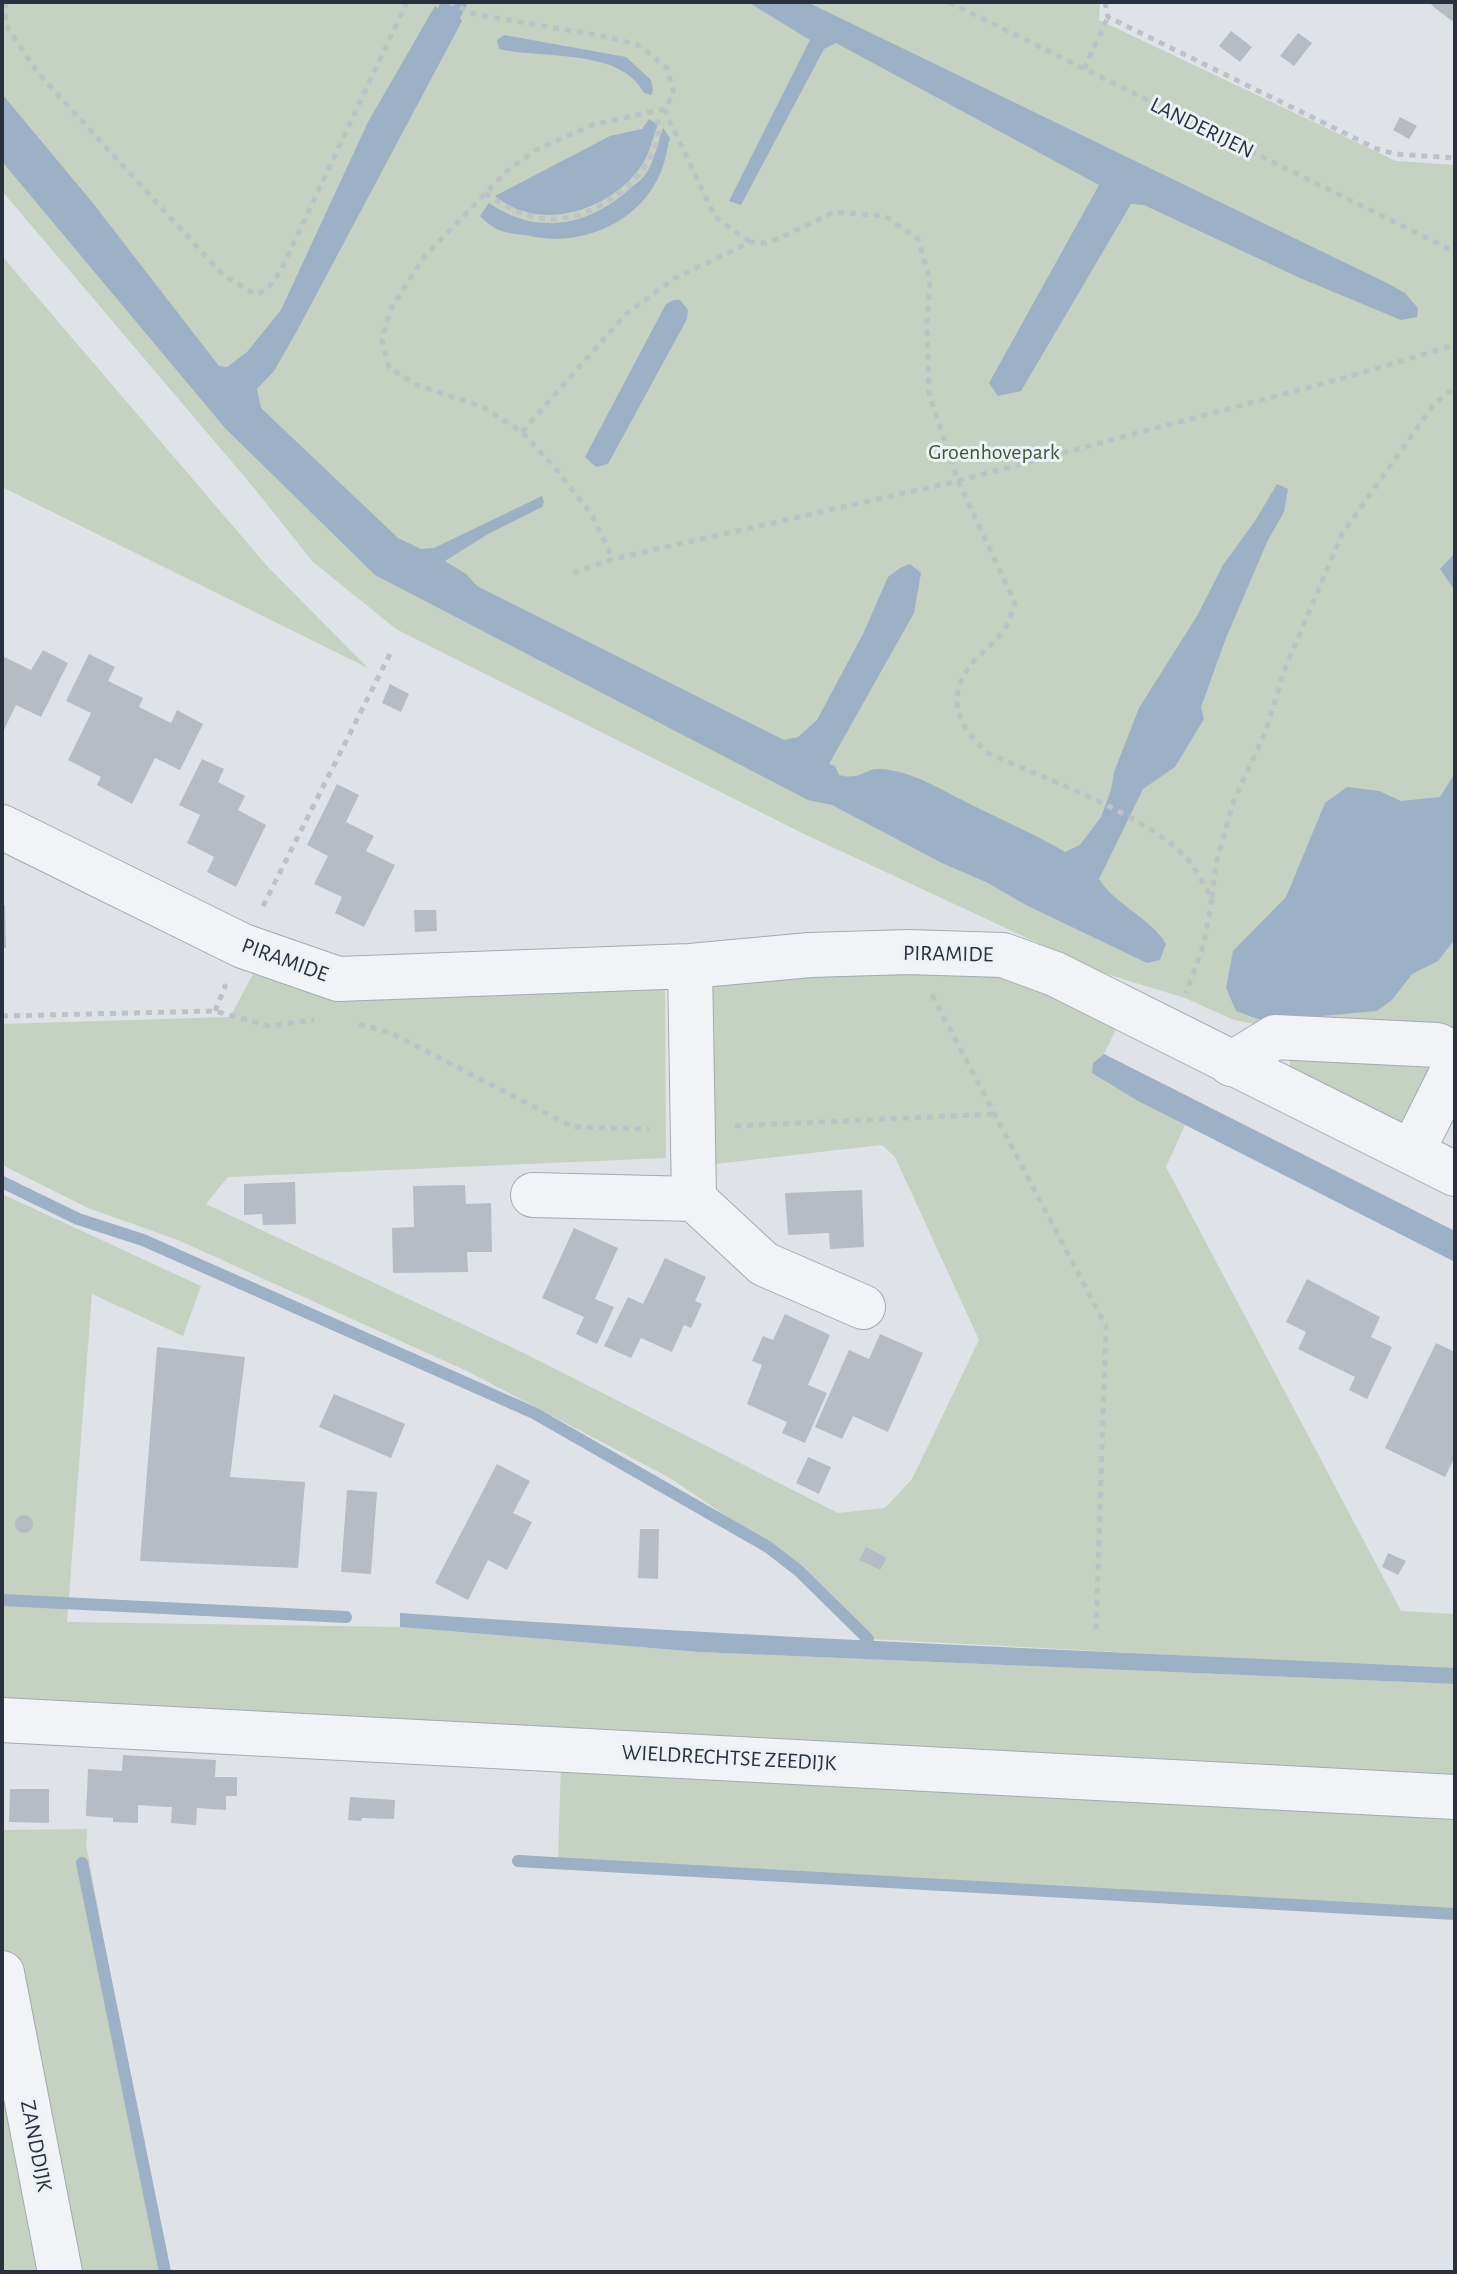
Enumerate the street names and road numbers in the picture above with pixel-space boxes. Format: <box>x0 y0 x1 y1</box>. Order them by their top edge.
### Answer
street label: LANDERIJEN <box>1146 92 1258 164</box>
street label: PIRAMIDE <box>238 932 332 988</box>
street label: PIRAMIDE <box>903 940 993 968</box>
street label: WIELDRECHTSE ZEEDIJK <box>621 1739 837 1777</box>
street label: ZANDDIJK <box>14 2098 58 2194</box>

